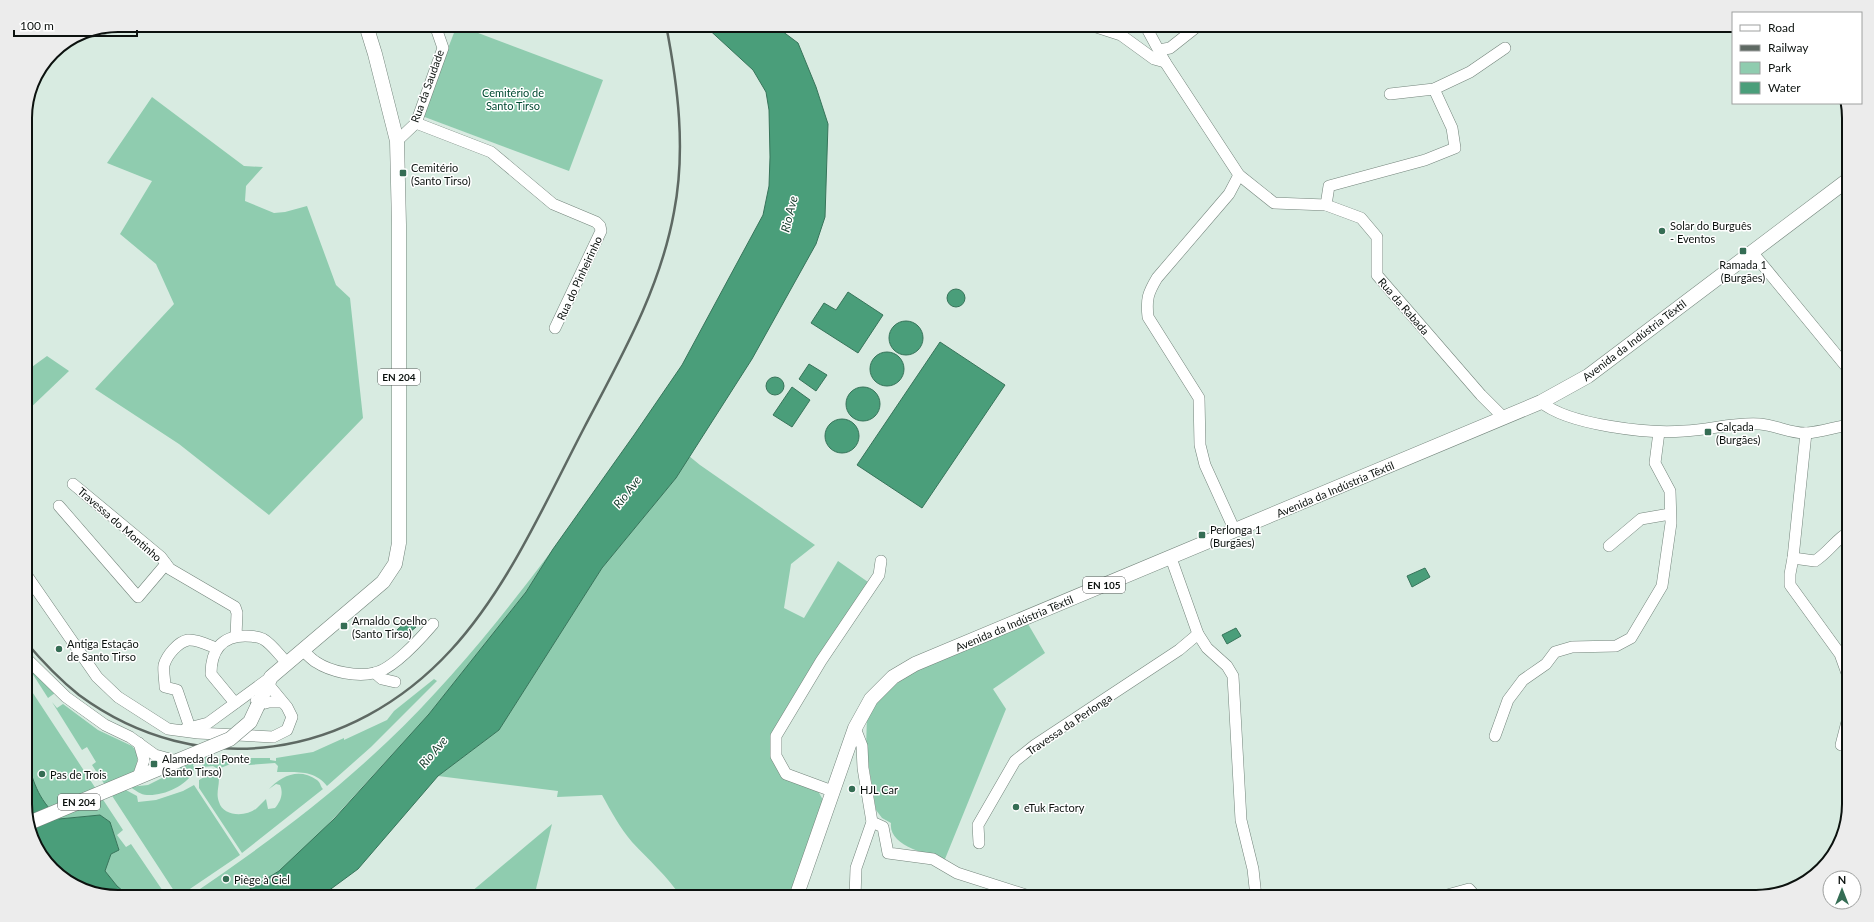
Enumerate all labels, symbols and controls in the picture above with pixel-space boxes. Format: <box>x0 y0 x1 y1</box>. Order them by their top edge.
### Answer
scale bar <box>14 12 137 38</box>
legend <box>1732 12 1862 104</box>
text: 100 m <box>20 18 54 33</box>
text: Road <box>1768 20 1795 35</box>
text: Railway <box>1768 40 1809 55</box>
street label: Rua da Saudade <box>408 48 446 124</box>
text: Park <box>1768 60 1792 75</box>
text: Water <box>1768 80 1801 95</box>
park label: Cemitério de Santo Tirso <box>482 86 544 112</box>
place label: Cemitério (Santo Tirso) <box>411 161 471 187</box>
marker: Cemitério (Santo Tirso) <box>398 168 408 178</box>
water label: Rio Ave <box>777 194 801 234</box>
place label: Solar do Burguês - Eventos <box>1670 219 1752 245</box>
marker: Solar do Burguês - Eventos <box>1657 226 1667 236</box>
street label: Rua do Pinheirinho <box>554 234 604 322</box>
marker: Ramada 1 (Burgães) <box>1738 246 1748 256</box>
place label: Ramada 1 (Burgães) <box>1719 258 1767 284</box>
street label: Rua da Rabada <box>1376 275 1432 337</box>
street label: Avenida da Indústria Têxtil <box>1580 297 1688 383</box>
road number: EN 204 <box>378 369 420 385</box>
place label: Calçada (Burgães) <box>1716 420 1760 446</box>
marker: Calçada (Burgães) <box>1703 427 1713 437</box>
street label: Avenida da Indústria Têxtil <box>1274 458 1396 520</box>
water label: Rio Ave <box>610 473 644 511</box>
street label: Travessa do Montinho <box>76 484 164 564</box>
place label: Perlonga 1 (Burgães) <box>1210 523 1261 549</box>
marker: Perlonga 1 (Burgães) <box>1197 530 1207 540</box>
road number: EN 105 <box>1083 577 1125 593</box>
street label: Avenida da Indústria Têxtil <box>953 592 1075 654</box>
place label: Arnaldo Coelho (Santo Tirso) <box>352 614 427 640</box>
marker: Arnaldo Coelho (Santo Tirso) <box>339 621 349 631</box>
place label: Antiga Estação de Santo Tirso <box>67 637 139 663</box>
marker: Antiga Estação de Santo Tirso <box>54 644 64 654</box>
street label: Travessa da Perlonga <box>1024 691 1114 757</box>
water label: Rio Ave <box>415 733 451 771</box>
place label: Alameda da Ponte (Santo Tirso) <box>162 752 250 778</box>
marker: Alameda da Ponte (Santo Tirso) <box>149 759 159 769</box>
place label: Pas de Trois <box>50 768 107 781</box>
marker: Pas de Trois <box>37 769 47 779</box>
place label: HJL Car <box>860 783 898 796</box>
marker: HJL Car <box>847 784 857 794</box>
road number: EN 204 <box>58 794 100 810</box>
place label: eTuk Factory <box>1024 801 1085 814</box>
marker: eTuk Factory <box>1011 802 1021 812</box>
north arrow <box>1822 870 1862 910</box>
place label: Piège à Ciel <box>234 873 290 886</box>
text: N <box>1838 873 1846 886</box>
marker: Piège à Ciel <box>221 874 231 884</box>

